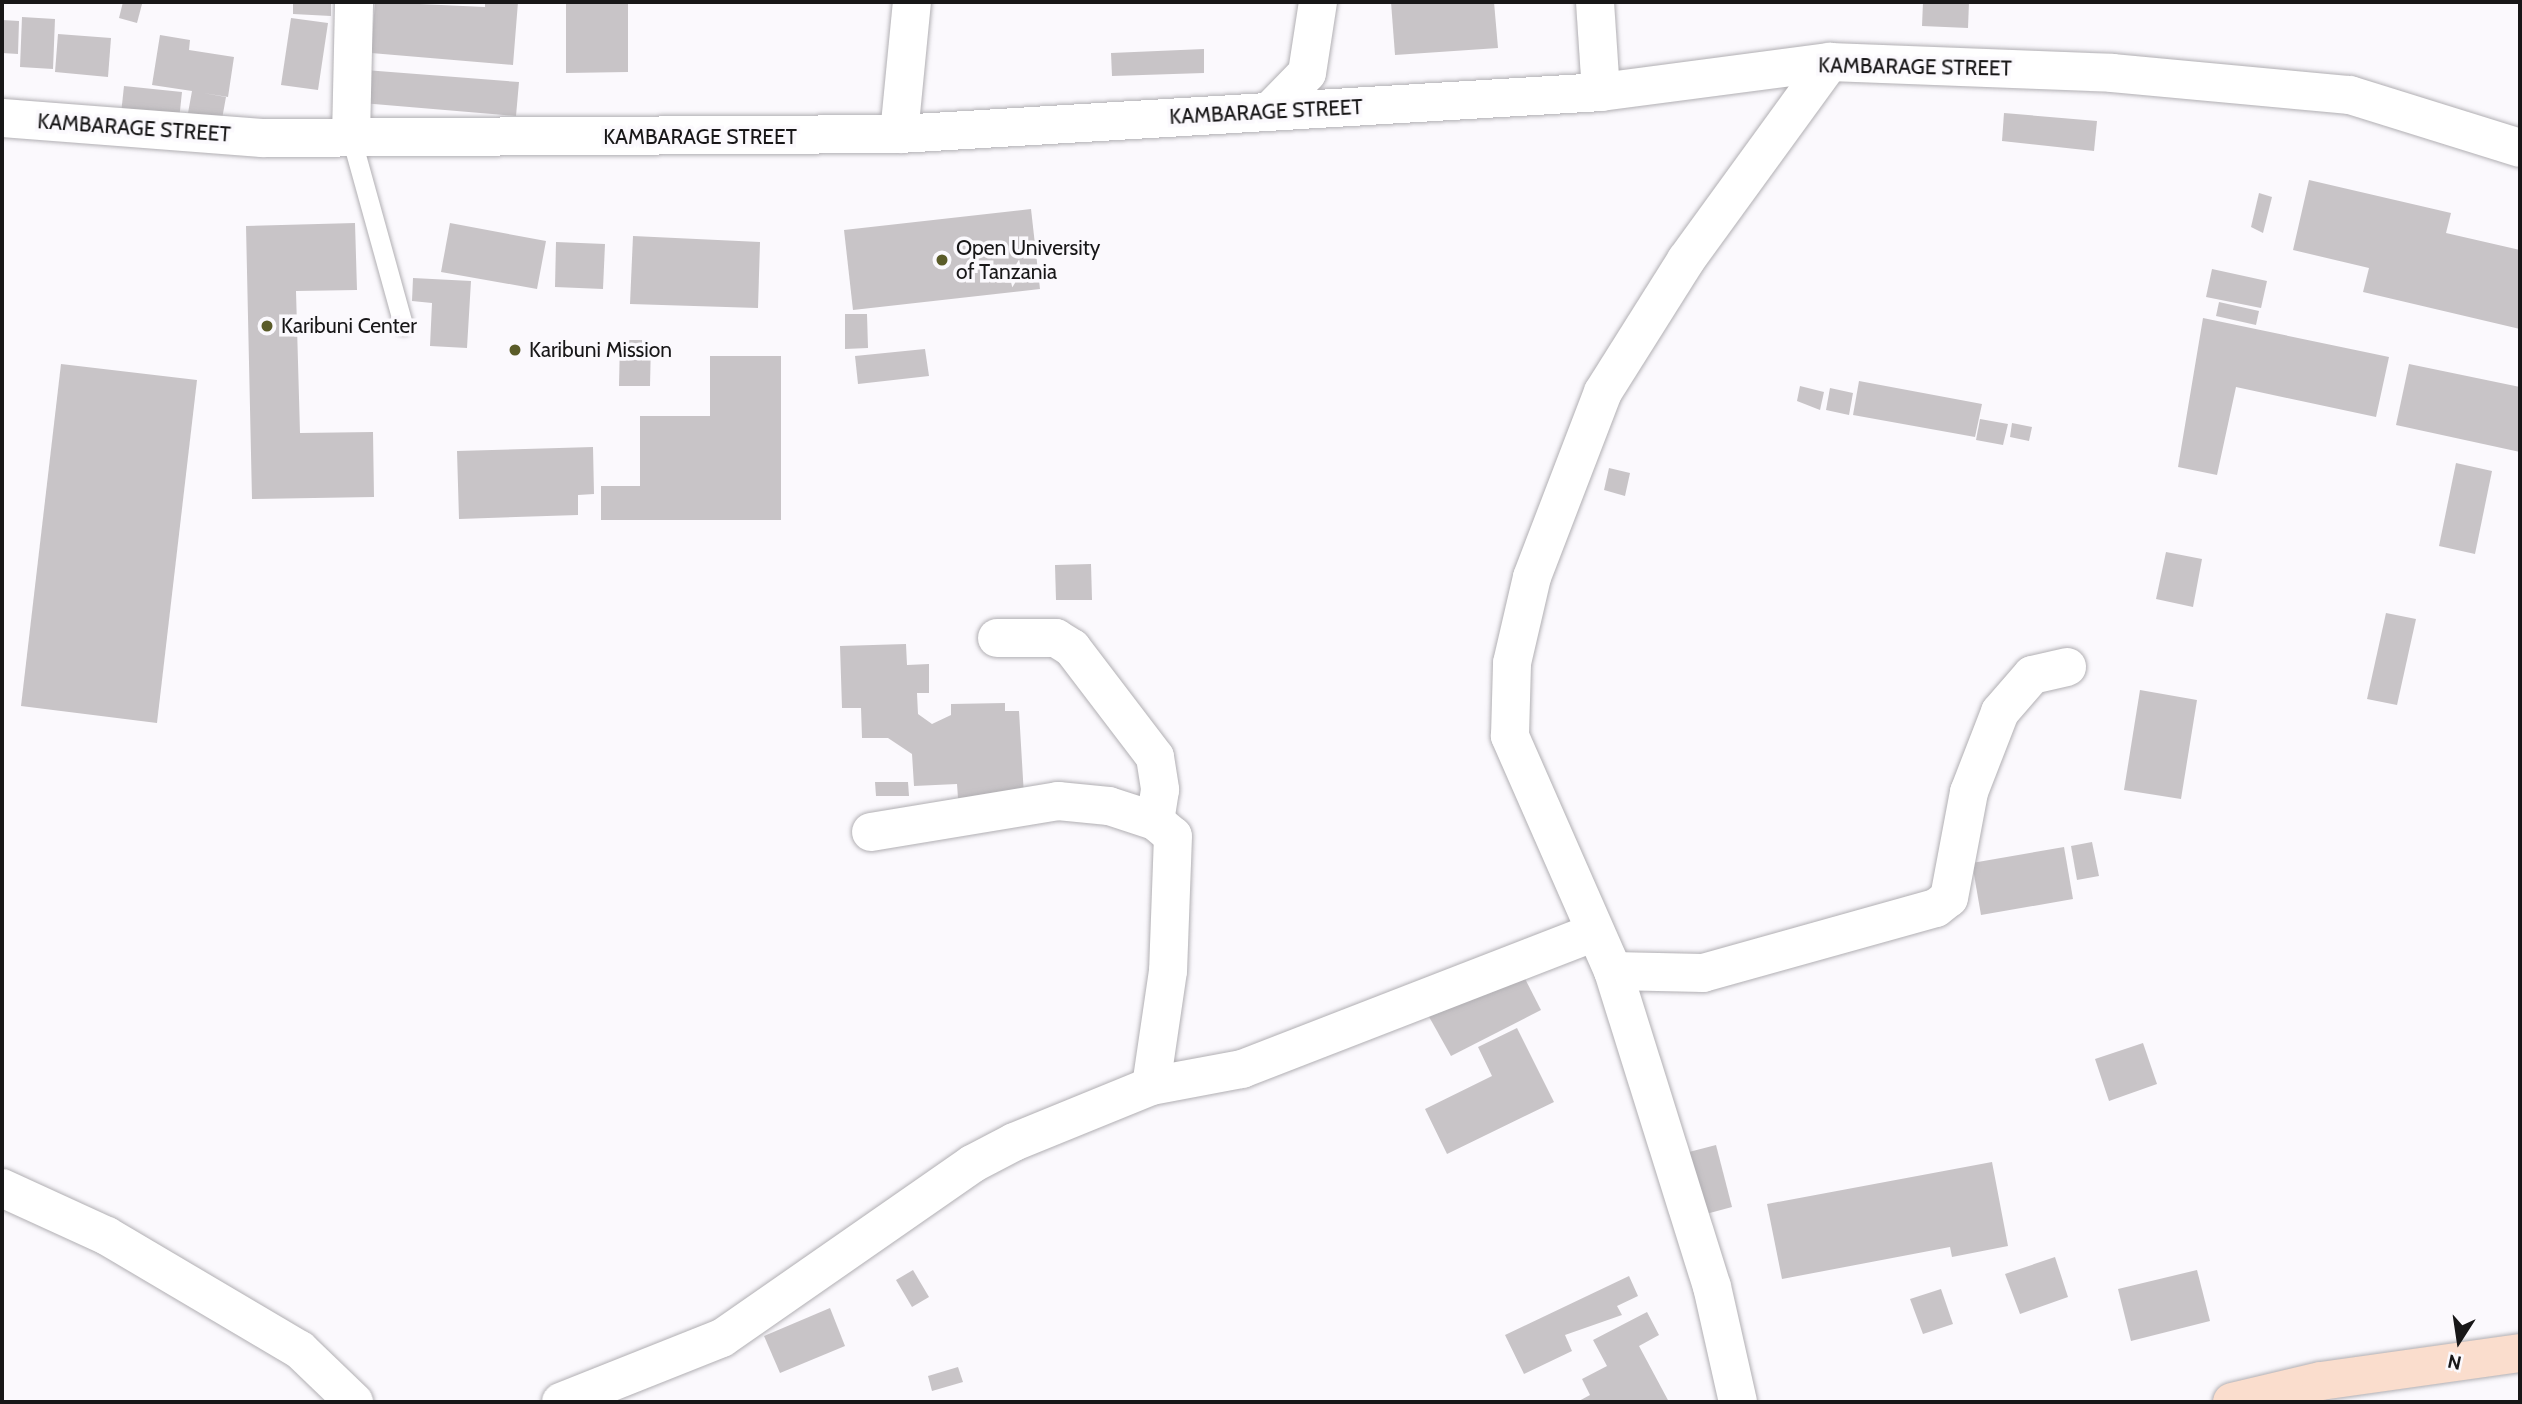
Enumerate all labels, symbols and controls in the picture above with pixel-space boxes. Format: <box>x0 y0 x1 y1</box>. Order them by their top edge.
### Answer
street label: KAMBARAGE STREET <box>1818 53 2012 81</box>
street label: KAMBARAGE STREET <box>1169 94 1363 130</box>
street label: KAMBARAGE STREET <box>37 109 231 147</box>
street label: KAMBARAGE STREET <box>603 124 797 150</box>
place label: Open University of Tanzania <box>956 235 1100 285</box>
marker: Open University of Tanzania <box>934 252 950 268</box>
place label: Karibuni Center <box>281 313 417 339</box>
marker: Karibuni Center <box>259 318 275 334</box>
place label: Karibuni Mission <box>529 337 672 363</box>
marker: Karibuni Mission <box>507 342 523 358</box>
north arrow <box>2424 1306 2494 1376</box>
text: N <box>2446 1349 2463 1375</box>

